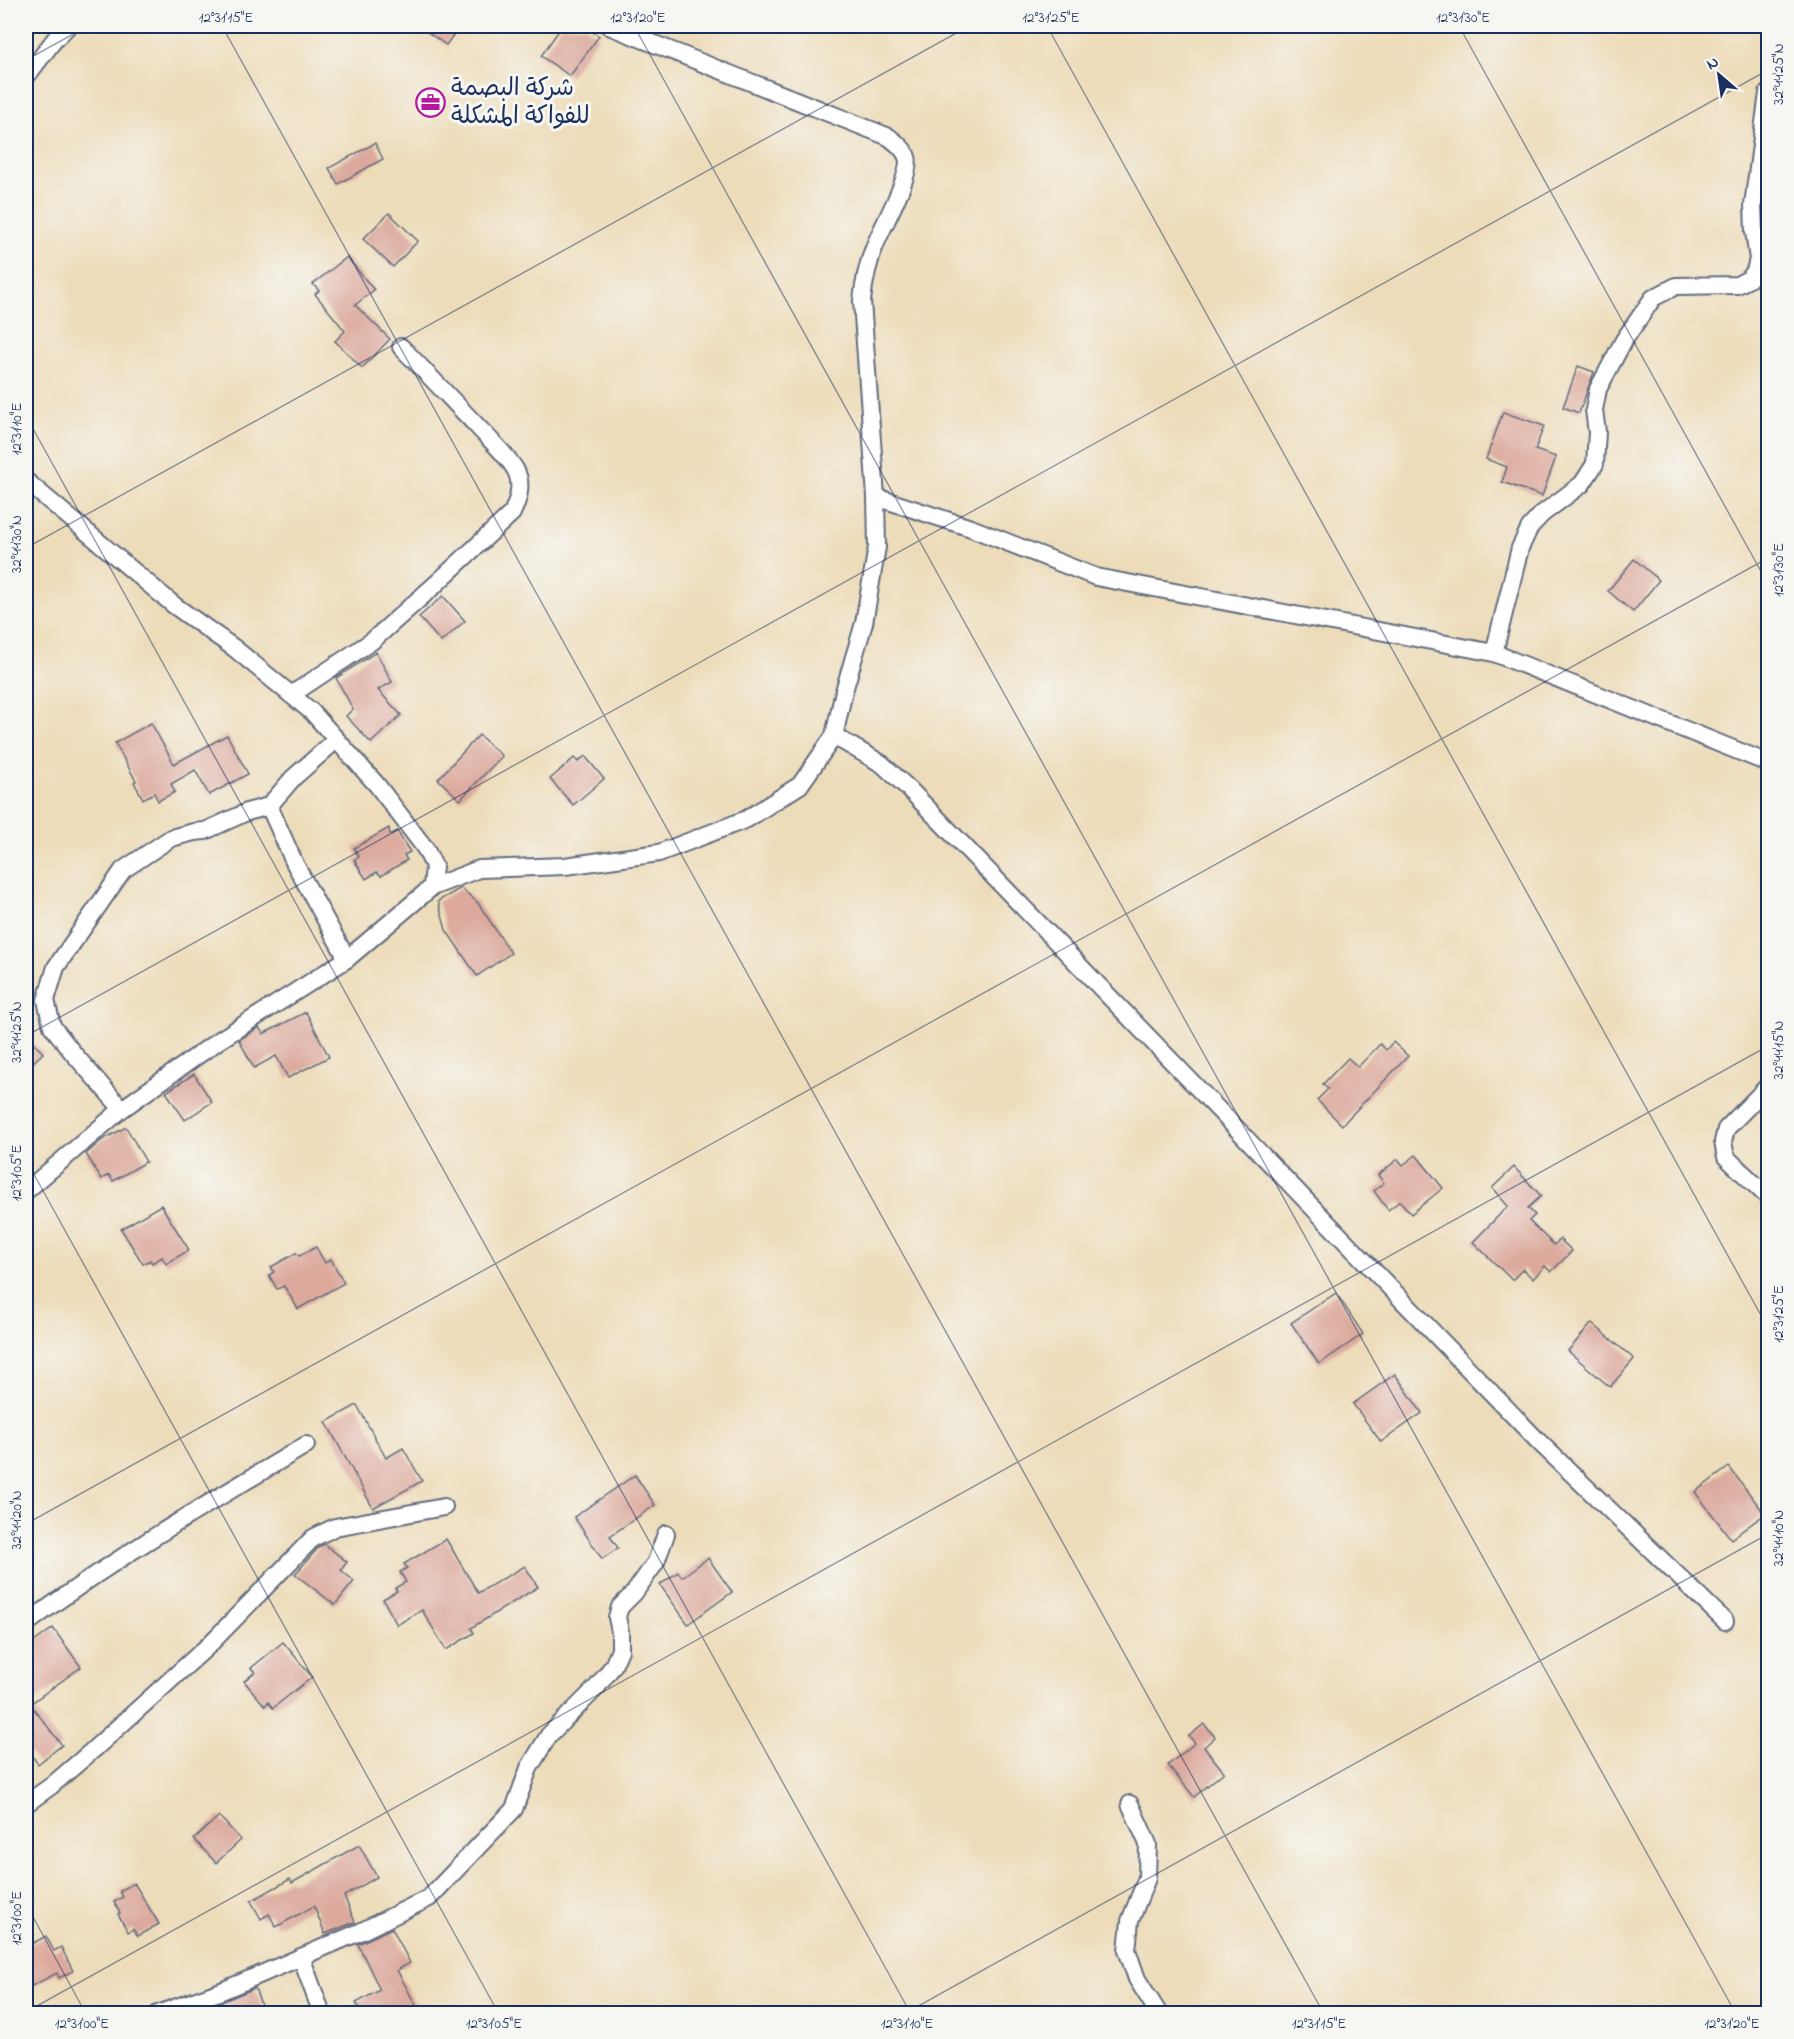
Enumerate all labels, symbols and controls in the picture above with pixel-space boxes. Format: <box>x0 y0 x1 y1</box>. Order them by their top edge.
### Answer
text: 12°31'15"E <box>199 7 253 29</box>
text: 12°31'20"E <box>610 7 666 29</box>
text: 12°31'25"E <box>1022 7 1080 29</box>
text: 12°31'30"E <box>1436 7 1490 29</box>
text: 32°44'25"N <box>1768 43 1790 105</box>
north arrow <box>1689 45 1749 105</box>
text: N <box>1702 50 1723 77</box>
place label: شركة البصمة للفواكة المشكلة <box>451 72 590 135</box>
office icon: شركة البصمة للفواكة المشكلة <box>414 87 446 119</box>
text: 12°31'10"E <box>6 403 28 455</box>
text: 32°44'30"N <box>6 515 28 573</box>
text: 12°31'30"E <box>1768 543 1790 597</box>
text: 32°44'25"N <box>6 1001 28 1063</box>
text: 32°44'15"N <box>1768 1021 1790 1079</box>
text: 12°31'05"E <box>6 1145 28 1201</box>
text: 12°31'25"E <box>1768 1285 1790 1343</box>
text: 32°44'20"N <box>6 1490 28 1550</box>
text: 32°44'10"N <box>1768 1510 1790 1566</box>
text: 12°31'00"E <box>6 1891 28 1945</box>
text: 12°31'00"E <box>55 2013 109 2035</box>
text: 12°31'05"E <box>466 2013 522 2035</box>
text: 12°31'10"E <box>881 2013 933 2035</box>
text: 12°31'15"E <box>1292 2013 1346 2035</box>
text: 12°31'20"E <box>1704 2013 1760 2035</box>

